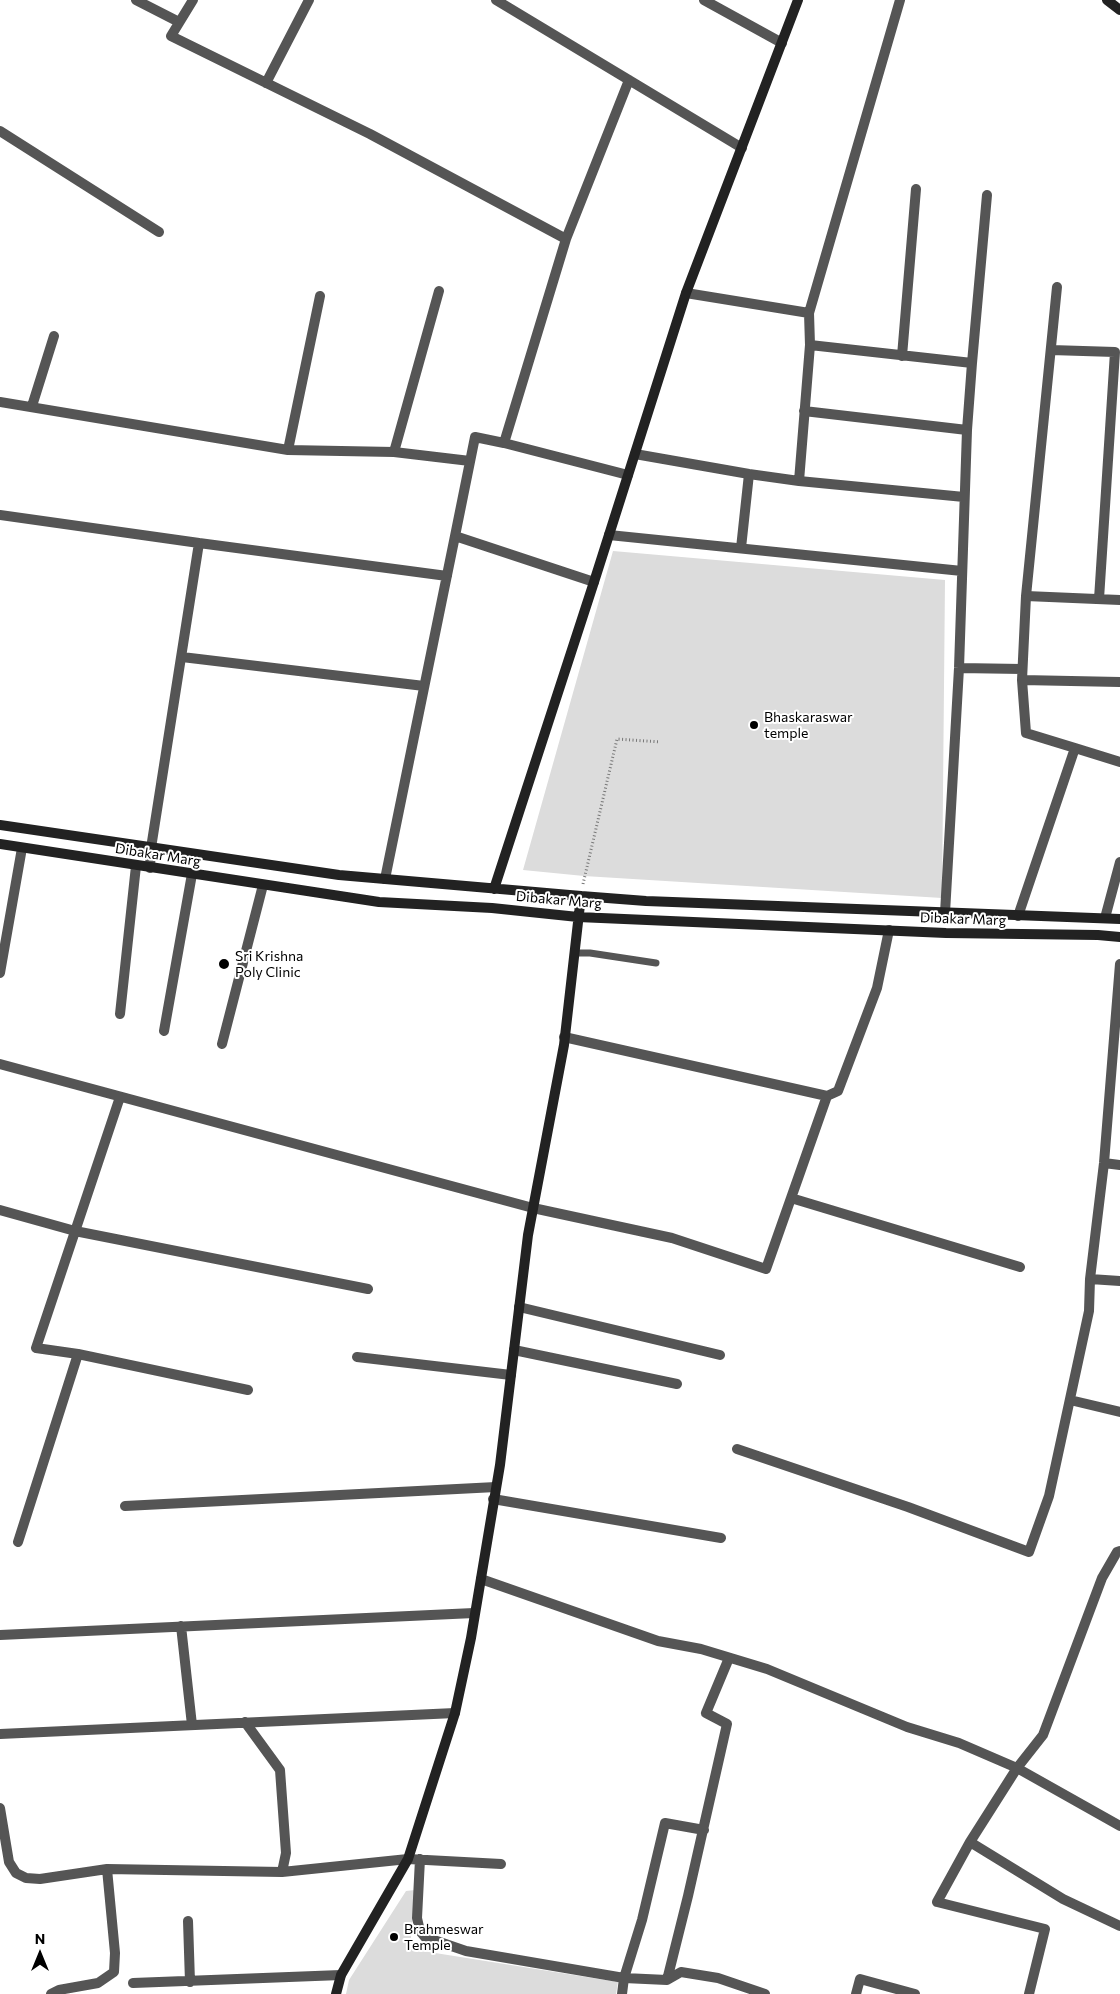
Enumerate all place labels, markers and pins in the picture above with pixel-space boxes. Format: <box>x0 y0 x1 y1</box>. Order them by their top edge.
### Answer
place label: Bhaskaraswar temple <box>764 709 853 742</box>
marker: Bhaskaraswar temple <box>748 719 760 731</box>
place label: Sri Krishna Poly Clinic <box>235 948 303 980</box>
marker: Sri Krishna Poly Clinic <box>217 957 231 971</box>
place label: Brahmeswar Temple <box>404 1921 484 1954</box>
marker: Brahmeswar Temple <box>388 1931 400 1943</box>

